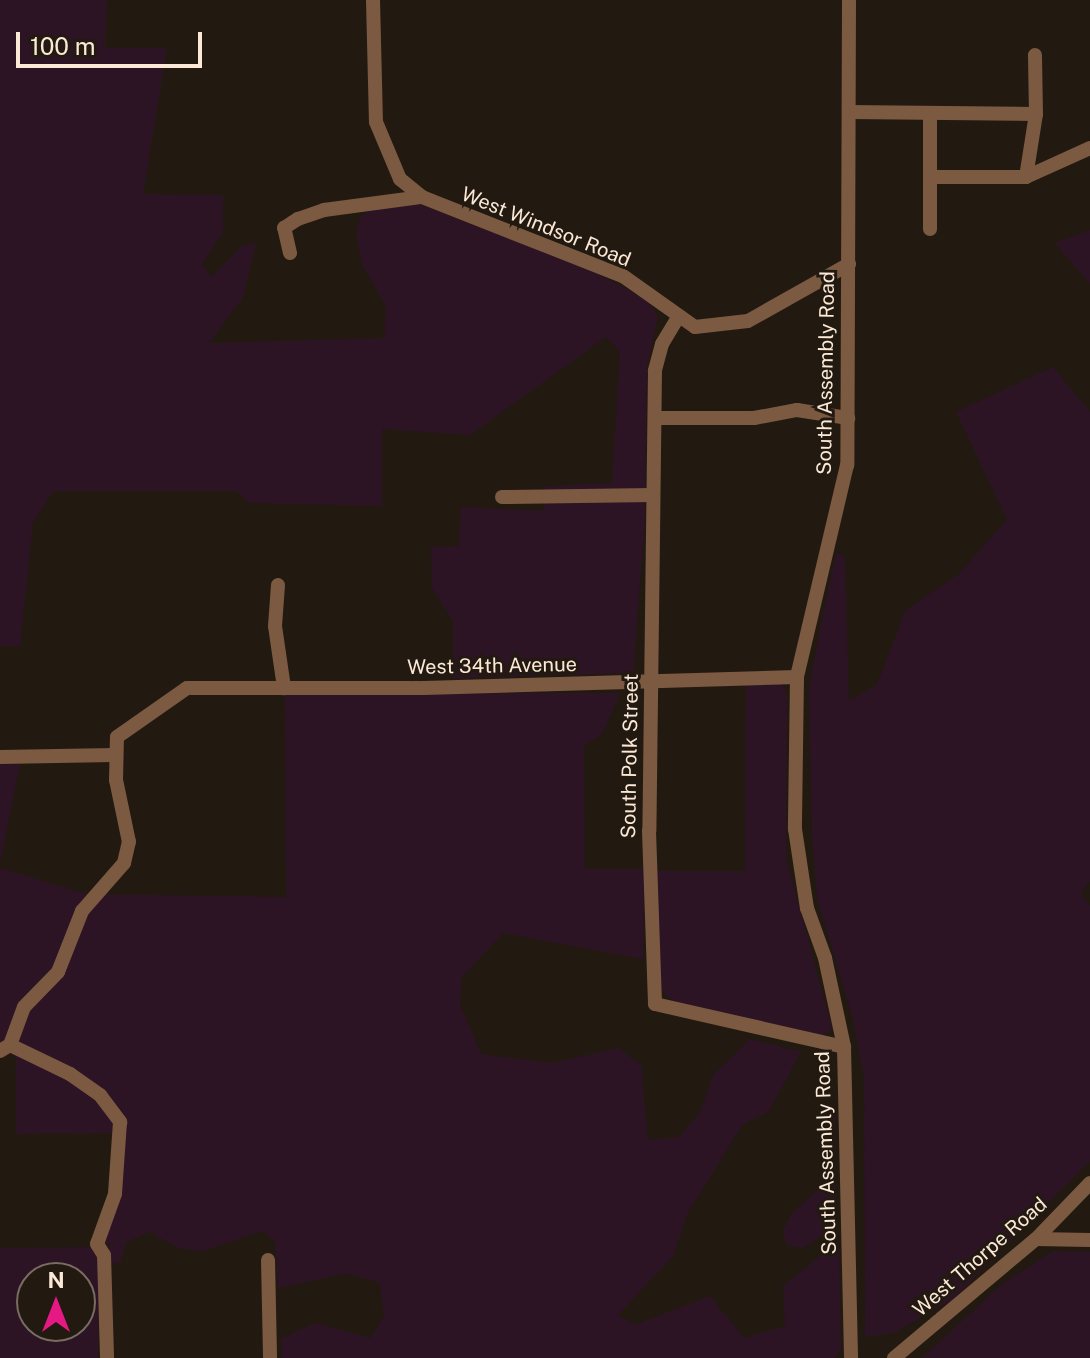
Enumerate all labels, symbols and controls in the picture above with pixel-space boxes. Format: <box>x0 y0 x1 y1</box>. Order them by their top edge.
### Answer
scale bar <box>20 16 206 66</box>
text: 100 m <box>30 32 96 60</box>
street label: West Windsor Road <box>458 182 634 272</box>
street label: South Assembly Road <box>812 271 840 475</box>
street label: West 34th Avenue <box>407 653 577 679</box>
street label: South Polk Street <box>617 673 643 839</box>
street label: South Assembly Road <box>810 1051 842 1255</box>
street label: West Thorpe Road <box>908 1192 1052 1322</box>
north arrow <box>16 1262 96 1342</box>
text: N <box>47 1267 65 1293</box>

